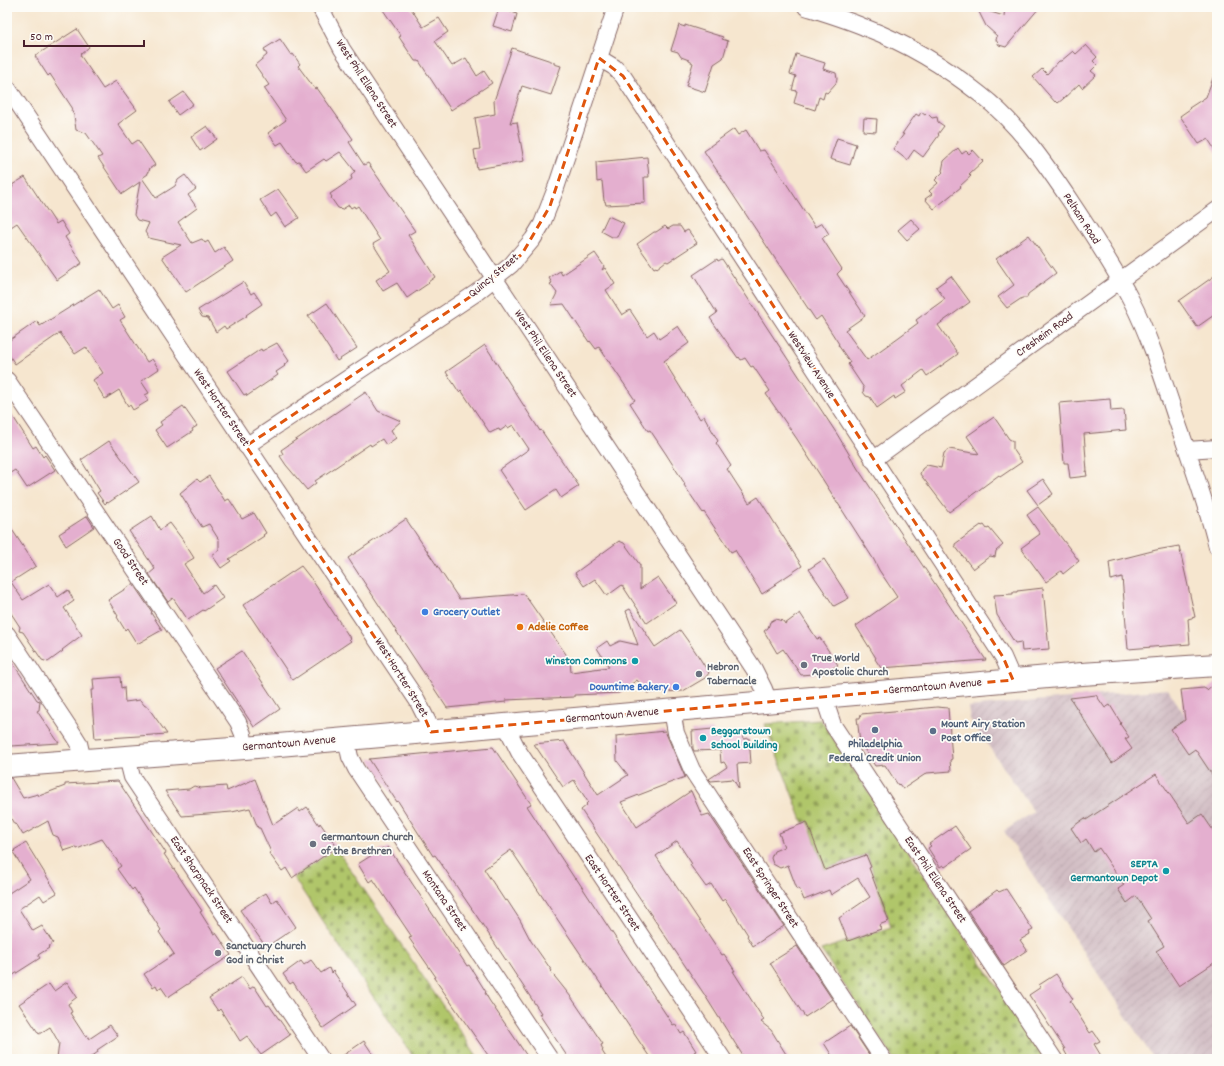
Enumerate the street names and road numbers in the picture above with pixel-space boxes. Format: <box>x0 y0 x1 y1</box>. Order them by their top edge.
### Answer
street label: West Phil Ellena Street <box>331 36 401 132</box>
street label: Pelham Road <box>1058 190 1104 248</box>
street label: Quincy Street <box>465 249 523 302</box>
street label: West Phil Ellena Street <box>509 307 581 402</box>
street label: Cresheim Road <box>1013 308 1077 362</box>
street label: Westview Avenue <box>783 328 839 402</box>
street label: West Hortter Street <box>189 366 254 451</box>
street label: Good Street <box>108 535 153 590</box>
street label: West Hortter Street <box>370 635 433 721</box>
street label: Germantown Avenue <box>888 674 982 700</box>
street label: Germantown Avenue <box>565 703 659 729</box>
street label: Germantown Avenue <box>242 731 336 757</box>
street label: East Sharpnack Street <box>165 833 237 928</box>
street label: East Phil Ellena Street <box>900 833 971 927</box>
street label: East Springer Street <box>737 844 803 932</box>
street label: East Hortter Street <box>580 851 644 935</box>
street label: Montana Street <box>417 867 471 936</box>

